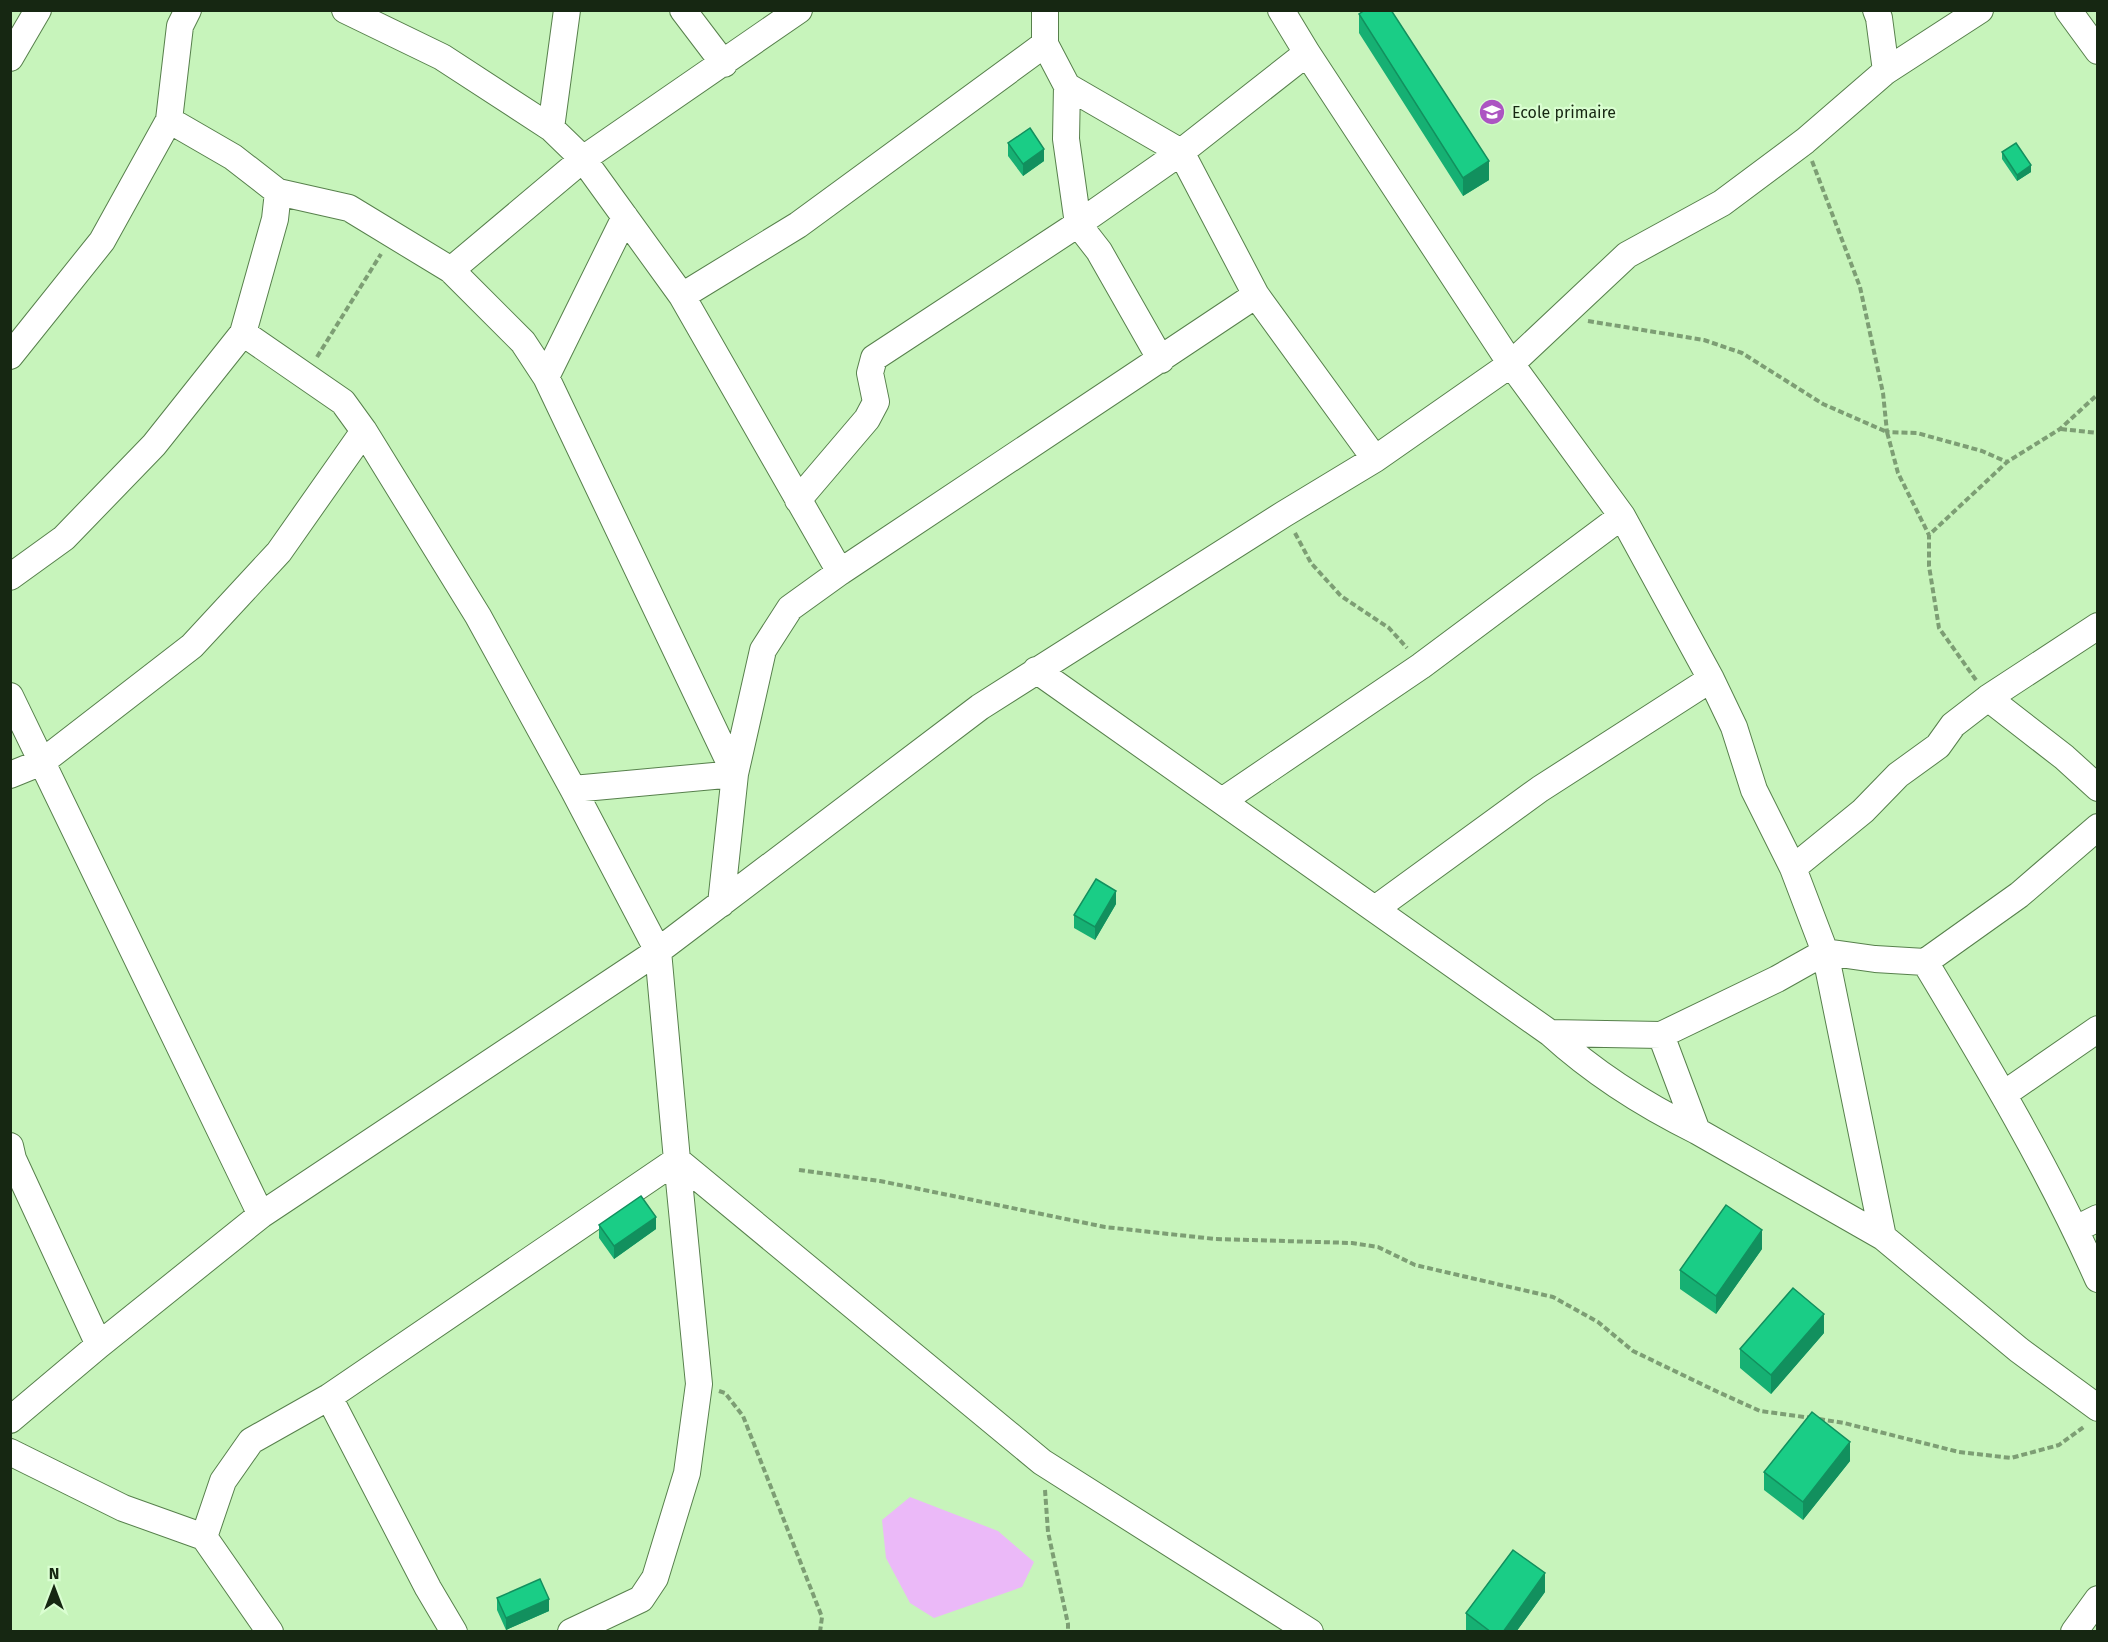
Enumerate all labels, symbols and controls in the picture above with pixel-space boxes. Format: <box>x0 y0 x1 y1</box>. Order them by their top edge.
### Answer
school or university icon: Ecole primaire <box>1477 97 1507 127</box>
place label: Ecole primaire <box>1512 103 1616 122</box>
north arrow <box>24 1558 84 1618</box>
text: N <box>49 1564 59 1583</box>

